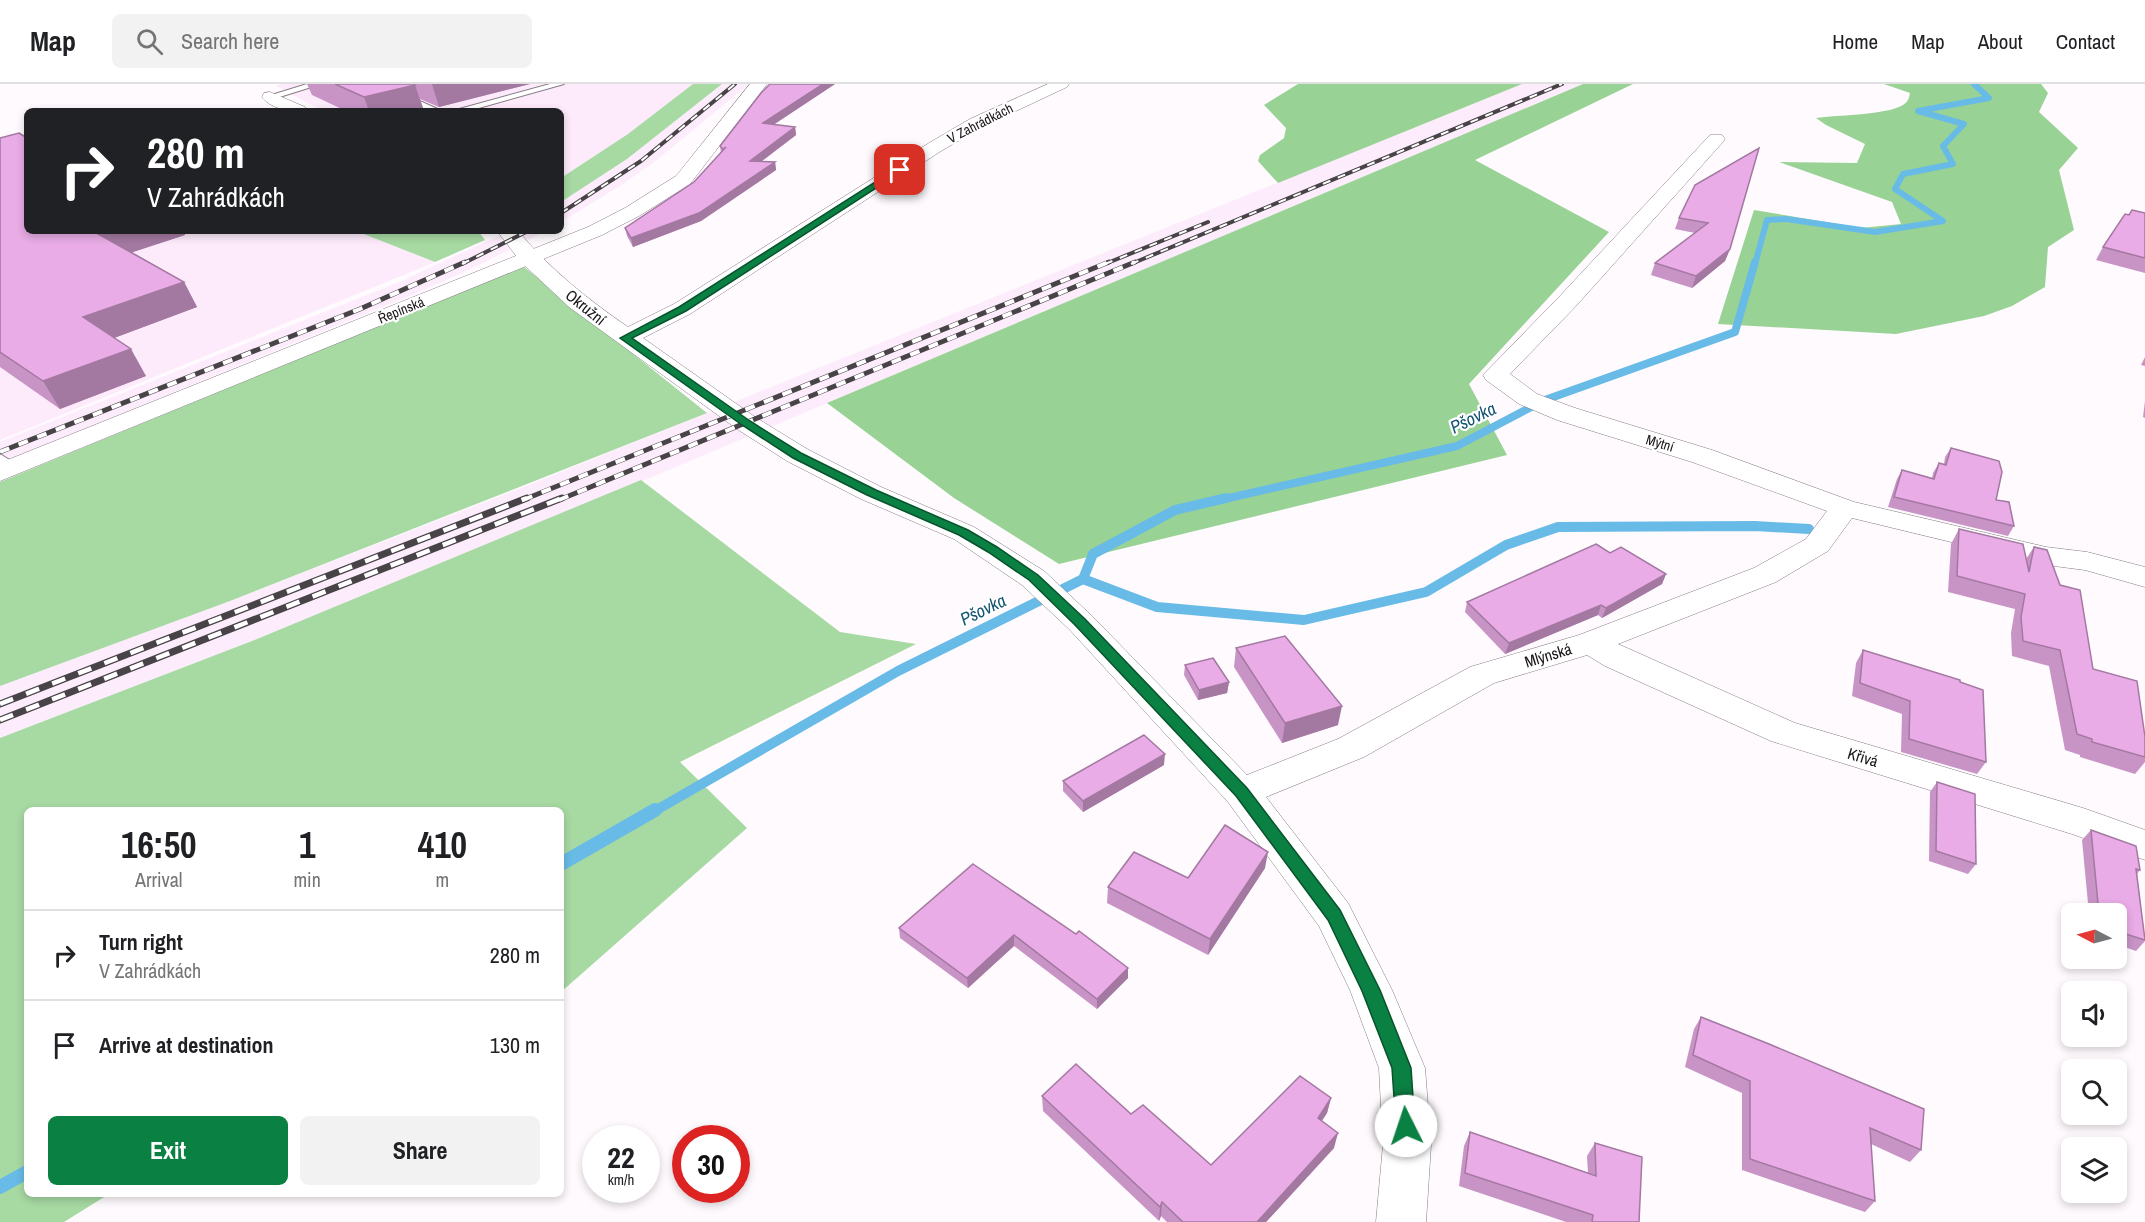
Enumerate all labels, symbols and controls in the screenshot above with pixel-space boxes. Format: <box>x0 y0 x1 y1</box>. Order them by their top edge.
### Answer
search box <box>112 14 532 68</box>
text: Map <box>30 22 76 60</box>
icon: search <box>133 25 166 58</box>
text: Search here <box>181 26 279 56</box>
text: Home <box>1832 27 1878 56</box>
text: Map <box>1911 27 1945 56</box>
text: About <box>1978 27 2023 56</box>
text: Contact <box>2056 27 2115 56</box>
street label: V Zahrádkách <box>944 99 1016 147</box>
text: 280 m <box>147 125 245 181</box>
icon: right <box>48 132 126 210</box>
pin <box>874 144 925 195</box>
icon: arrive <box>883 153 916 186</box>
text: V Zahrádkách <box>147 179 285 215</box>
street label: Okružní <box>561 284 611 330</box>
street label: Řepínská <box>375 292 427 327</box>
water label: Pšovka <box>1446 396 1500 439</box>
street label: Mýtní <box>1644 430 1677 456</box>
water label: Pšovka <box>956 588 1010 631</box>
street label: Mlýnská <box>1522 637 1575 673</box>
street label: Křivá <box>1845 742 1882 772</box>
text: 16:50 <box>121 821 196 869</box>
text: 1 <box>299 821 315 869</box>
text: 410 <box>418 821 467 869</box>
text: Arrival <box>135 866 182 893</box>
text: min <box>293 866 321 893</box>
text: m <box>436 866 449 893</box>
north arrow <box>2061 903 2127 969</box>
map controls <box>2061 903 2127 1203</box>
text: Turn right <box>99 927 183 957</box>
icon: right <box>48 939 81 972</box>
text: 280 m <box>490 940 540 970</box>
text: V Zahrádkách <box>99 957 201 984</box>
button: sound <box>2061 981 2127 1047</box>
icon: arrive <box>48 1029 81 1062</box>
text: Arrive at destination <box>99 1030 273 1060</box>
text: 130 m <box>490 1030 540 1060</box>
button: search <box>2061 1059 2127 1125</box>
position arrow <box>1374 1094 1438 1158</box>
button: Exit <box>48 1116 288 1185</box>
button: Share <box>300 1116 540 1185</box>
speed limit sign: 30 <box>672 1125 750 1203</box>
text: 22 <box>607 1137 635 1177</box>
button: layers <box>2061 1137 2127 1203</box>
text: km/h <box>608 1169 634 1190</box>

